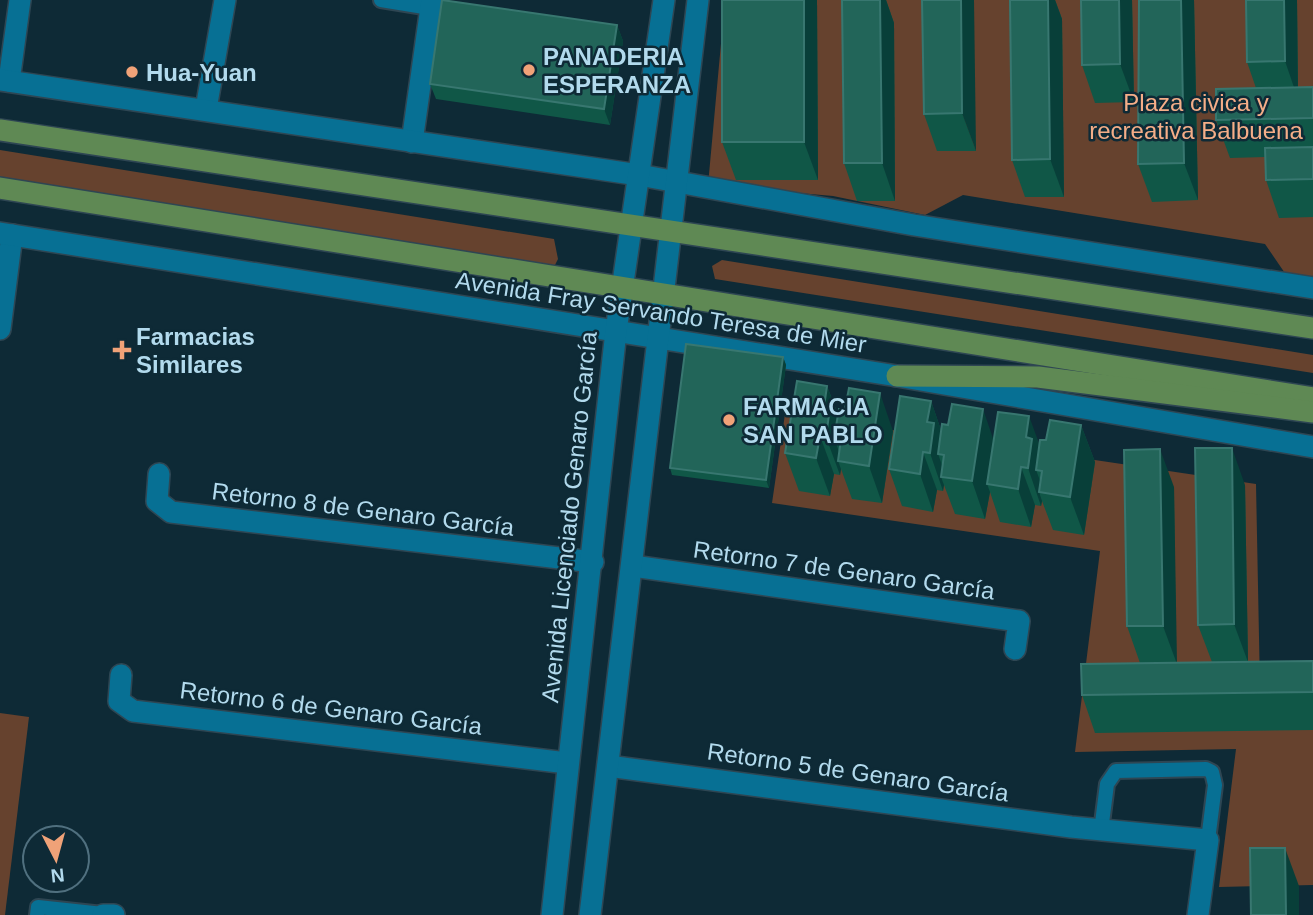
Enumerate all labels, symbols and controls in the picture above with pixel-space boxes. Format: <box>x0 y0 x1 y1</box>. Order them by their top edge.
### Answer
place label: PANADERIA ESPERANZA <box>543 43 691 98</box>
place label: Hua-Yuan <box>146 59 257 86</box>
marker: PANADERIA ESPERANZA <box>521 62 537 78</box>
marker: Hua-Yuan <box>124 64 140 80</box>
park label: Plaza civica y recreativa Balbuena <box>1089 89 1303 144</box>
street label: Avenida Fray Servando Teresa de Mier <box>454 266 868 358</box>
place label: Farmacias Similares <box>136 323 255 378</box>
street label: Avenida Licenciado Genaro García <box>536 329 602 704</box>
marker: Farmacias Similares <box>114 342 130 358</box>
place label: FARMACIA SAN PABLO <box>743 393 883 448</box>
marker: FARMACIA SAN PABLO <box>721 412 737 428</box>
street label: Retorno 8 de Genaro García <box>210 477 516 541</box>
street label: Retorno 7 de Genaro García <box>692 535 997 605</box>
street label: Retorno 6 de Genaro García <box>178 676 484 740</box>
street label: Retorno 5 de Genaro García <box>706 737 1011 807</box>
north arrow <box>21 824 91 894</box>
text: N <box>50 864 66 887</box>

